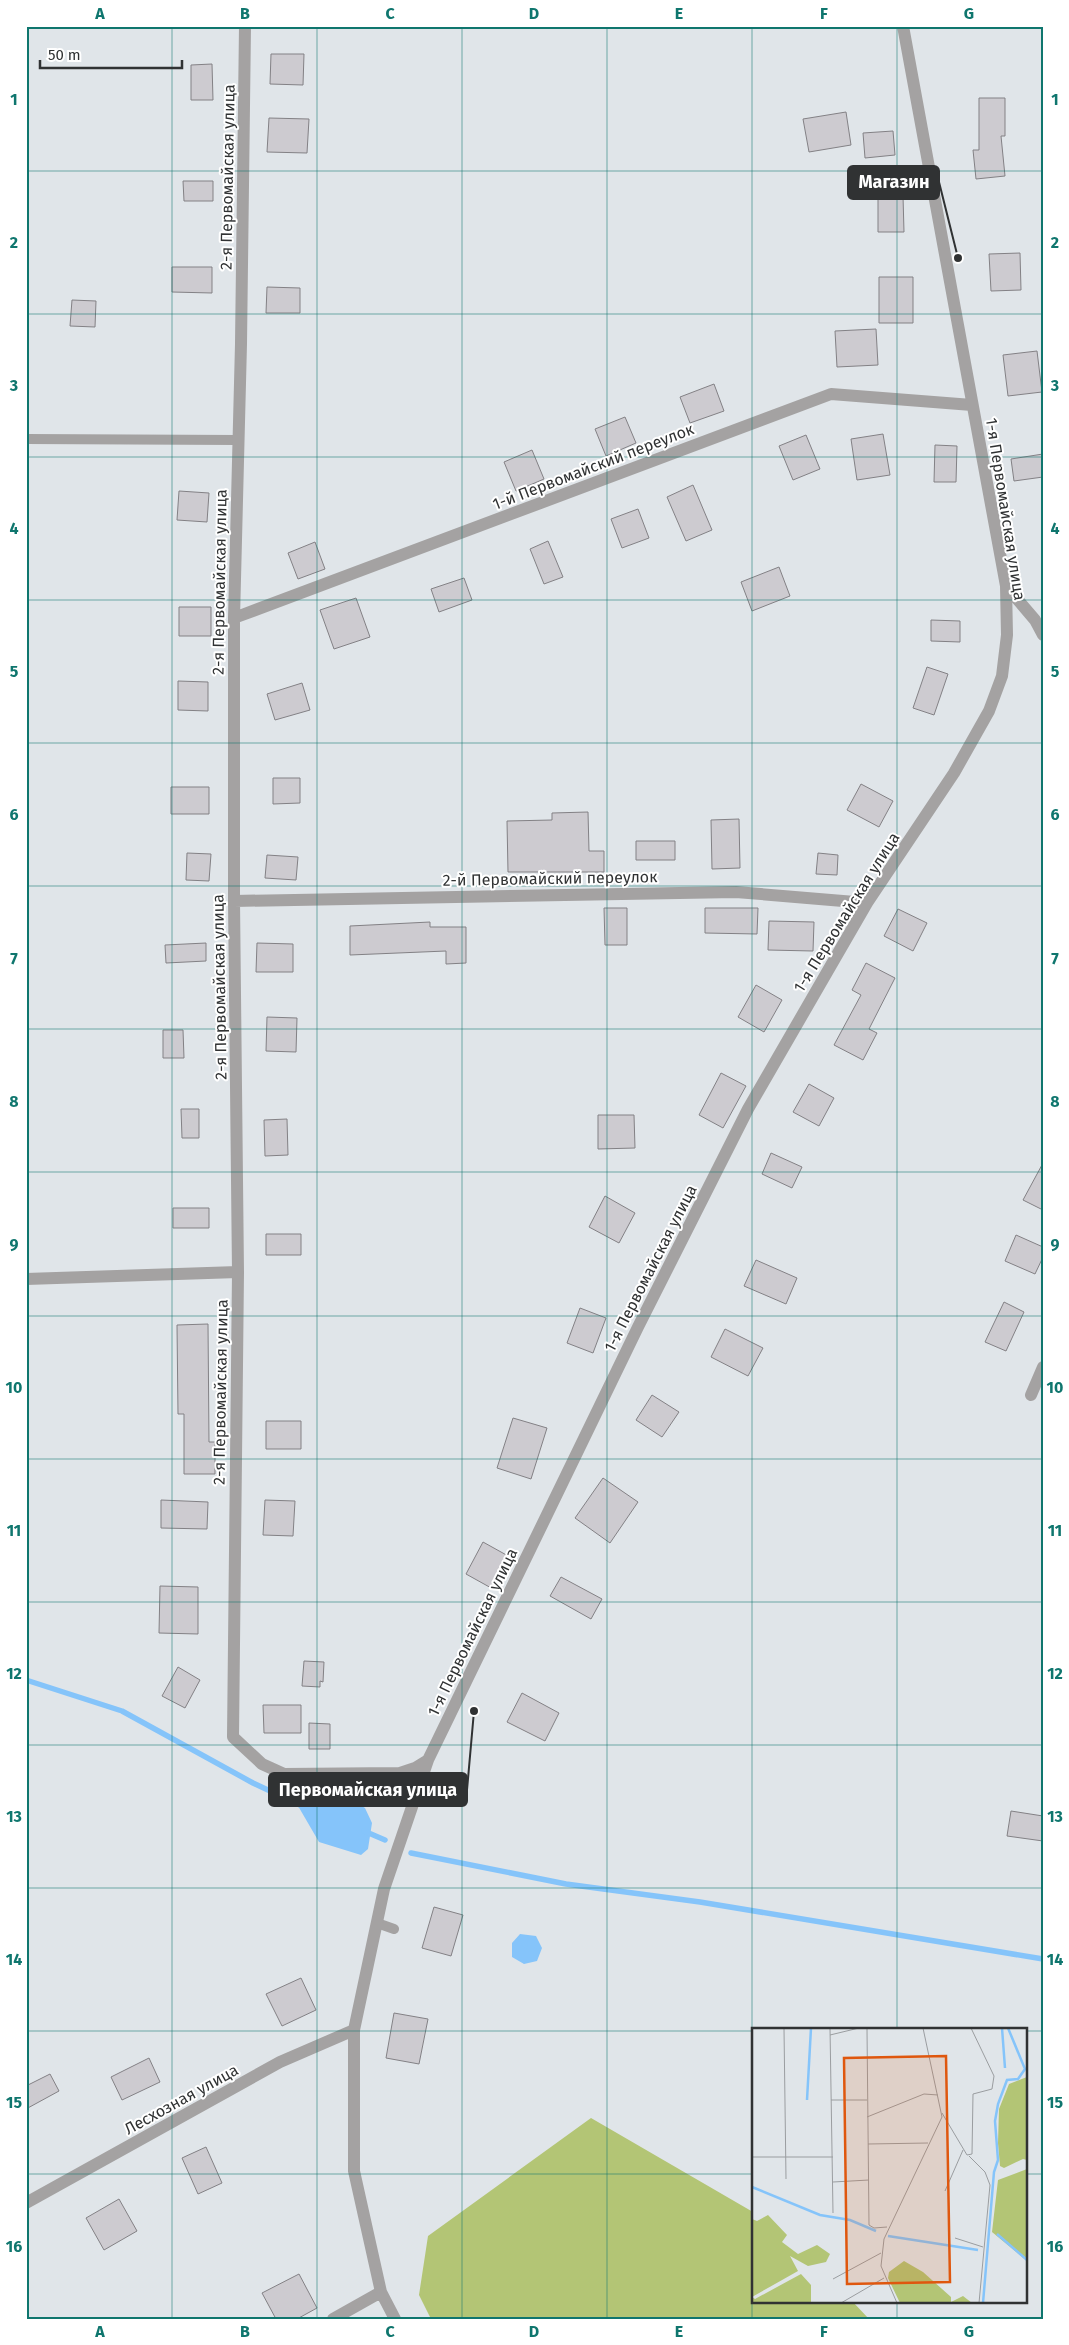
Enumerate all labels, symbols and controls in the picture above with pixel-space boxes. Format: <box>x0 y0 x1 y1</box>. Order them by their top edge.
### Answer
text: A <box>94 4 105 23</box>
text: B <box>240 4 250 23</box>
text: C <box>385 4 395 23</box>
text: D <box>529 4 539 23</box>
text: E <box>675 4 683 23</box>
text: F <box>820 4 828 23</box>
text: G <box>964 4 974 23</box>
scale bar <box>40 38 182 70</box>
text: 50 m <box>48 46 81 64</box>
street label: 2-я Первомайская улица <box>216 84 239 270</box>
text: 1 <box>10 90 18 109</box>
text: 1 <box>1051 90 1059 109</box>
callout: Магазин <box>848 166 939 199</box>
text: Магазин <box>858 171 930 193</box>
text: 2 <box>10 233 18 252</box>
text: 2 <box>1051 233 1059 252</box>
text: 3 <box>9 376 18 395</box>
text: 3 <box>1050 376 1059 395</box>
street label: 1-я Первомайская улица <box>982 416 1029 602</box>
street label: 1-й Первомайский переулок <box>490 419 697 514</box>
street label: 2-я Первомайская улица <box>208 489 231 675</box>
text: 4 <box>9 519 19 538</box>
text: 4 <box>1050 519 1060 538</box>
text: 5 <box>10 662 19 681</box>
text: 5 <box>1051 662 1060 681</box>
text: 6 <box>9 805 19 824</box>
text: 6 <box>1050 805 1060 824</box>
street label: 1-я Первомайская улица <box>789 829 903 996</box>
street label: 2-й Первомайский переулок <box>442 867 658 890</box>
street label: 2-я Первомайская улица <box>208 894 231 1080</box>
text: 7 <box>10 949 18 968</box>
text: 7 <box>1051 949 1059 968</box>
text: 8 <box>9 1092 19 1111</box>
text: 8 <box>1050 1092 1060 1111</box>
street label: 1-я Первомайская улица <box>600 1182 701 1355</box>
text: 9 <box>10 1235 19 1254</box>
text: 9 <box>1051 1235 1060 1254</box>
street label: 2-я Первомайская улица <box>209 1299 232 1485</box>
text: 10 <box>6 1378 22 1397</box>
text: 10 <box>1047 1378 1063 1397</box>
text: 11 <box>7 1521 21 1540</box>
text: 11 <box>1048 1521 1062 1540</box>
street label: 1-я Первомайская улица <box>423 1545 521 1719</box>
text: 12 <box>6 1664 22 1683</box>
text: 12 <box>1047 1664 1063 1683</box>
callout: Первомайская улица <box>269 1773 467 1806</box>
text: Первомайская улица <box>279 1779 457 1801</box>
text: 13 <box>6 1807 22 1826</box>
text: 13 <box>1047 1807 1063 1826</box>
text: 14 <box>6 1950 22 1969</box>
text: 14 <box>1047 1950 1063 1969</box>
inset map <box>752 2028 1026 2302</box>
street label: Лесхозная улица <box>121 2060 242 2139</box>
text: 15 <box>6 2093 22 2112</box>
text: 15 <box>1047 2093 1063 2112</box>
text: 16 <box>6 2237 22 2256</box>
text: 16 <box>1047 2237 1063 2256</box>
text: A <box>94 2322 105 2341</box>
text: B <box>240 2322 250 2341</box>
text: C <box>385 2322 395 2341</box>
text: D <box>529 2322 539 2341</box>
text: E <box>675 2322 683 2341</box>
text: F <box>820 2322 828 2341</box>
text: G <box>964 2322 974 2341</box>

